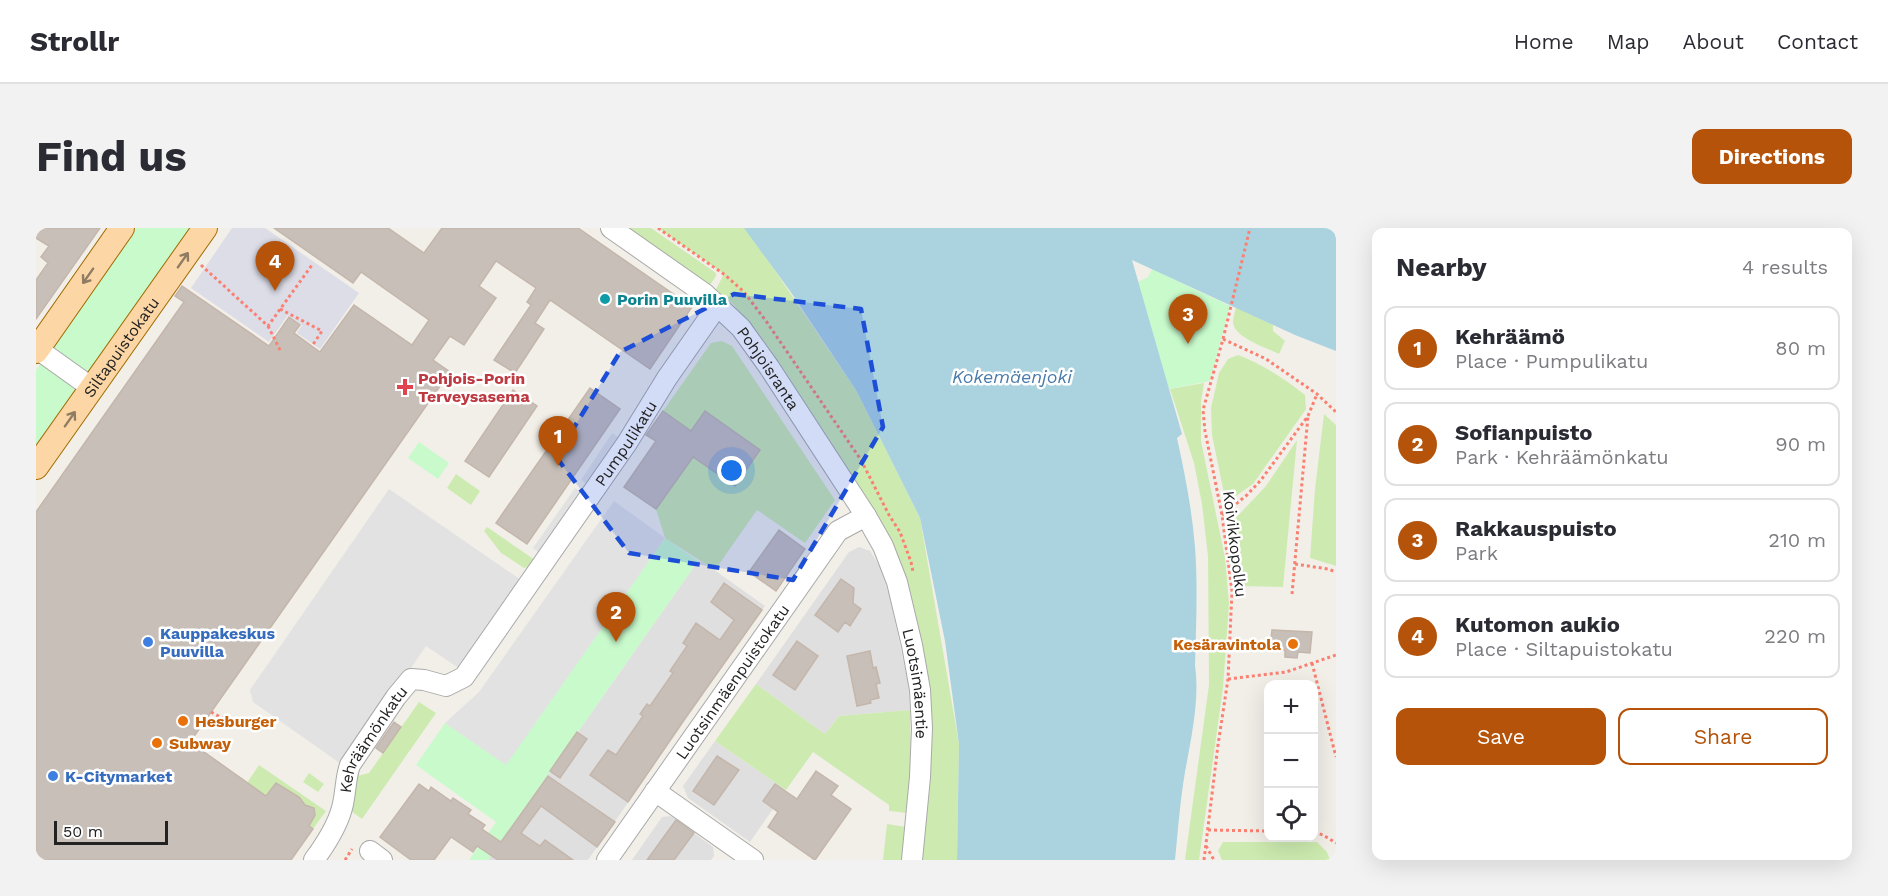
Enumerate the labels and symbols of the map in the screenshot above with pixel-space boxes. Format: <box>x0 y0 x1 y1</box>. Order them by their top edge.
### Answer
pin: 4 <box>256 242 294 291</box>
one-way arrow <box>177 253 189 269</box>
one-way arrow <box>82 267 94 284</box>
place label: Porin Puuvilla <box>617 290 728 309</box>
marker: Porin Puuvilla <box>598 292 612 306</box>
street label: Siltapuistokatu <box>79 293 163 401</box>
pin: 3 <box>1168 294 1208 344</box>
street label: Pohjoisranta <box>733 323 804 413</box>
water label: Kokemäenjoki <box>952 366 1073 387</box>
place label: Pohjois-Porin Terveysasema <box>418 369 530 406</box>
marker: Pohjois-Porin Terveysasema <box>396 378 414 396</box>
street label: Pumpulikatu <box>591 397 660 489</box>
one-way arrow <box>64 412 76 428</box>
pin: 1 <box>538 416 578 466</box>
your location <box>717 456 746 485</box>
street label: Koivikkopolku <box>1219 490 1251 598</box>
pin: 2 <box>596 592 636 642</box>
street label: Luotsinmäenpuistokatu <box>671 601 793 763</box>
place label: Kauppakeskus Puuvilla <box>160 624 275 661</box>
street label: Luotsimäentie <box>899 626 932 739</box>
marker: Kauppakeskus Puuvilla <box>141 635 155 649</box>
place label: Kesäravintola <box>1173 635 1282 654</box>
marker: Kesäravintola <box>1286 637 1300 651</box>
street label: Kehräämönkatu <box>335 682 411 794</box>
place label: Hesburger <box>195 712 276 731</box>
marker: Hesburger <box>176 714 190 728</box>
place label: Subway <box>169 734 232 753</box>
marker: Subway <box>150 736 164 750</box>
place label: K-Citymarket <box>65 767 172 786</box>
marker: K-Citymarket <box>46 769 60 783</box>
scale bar <box>54 818 168 846</box>

